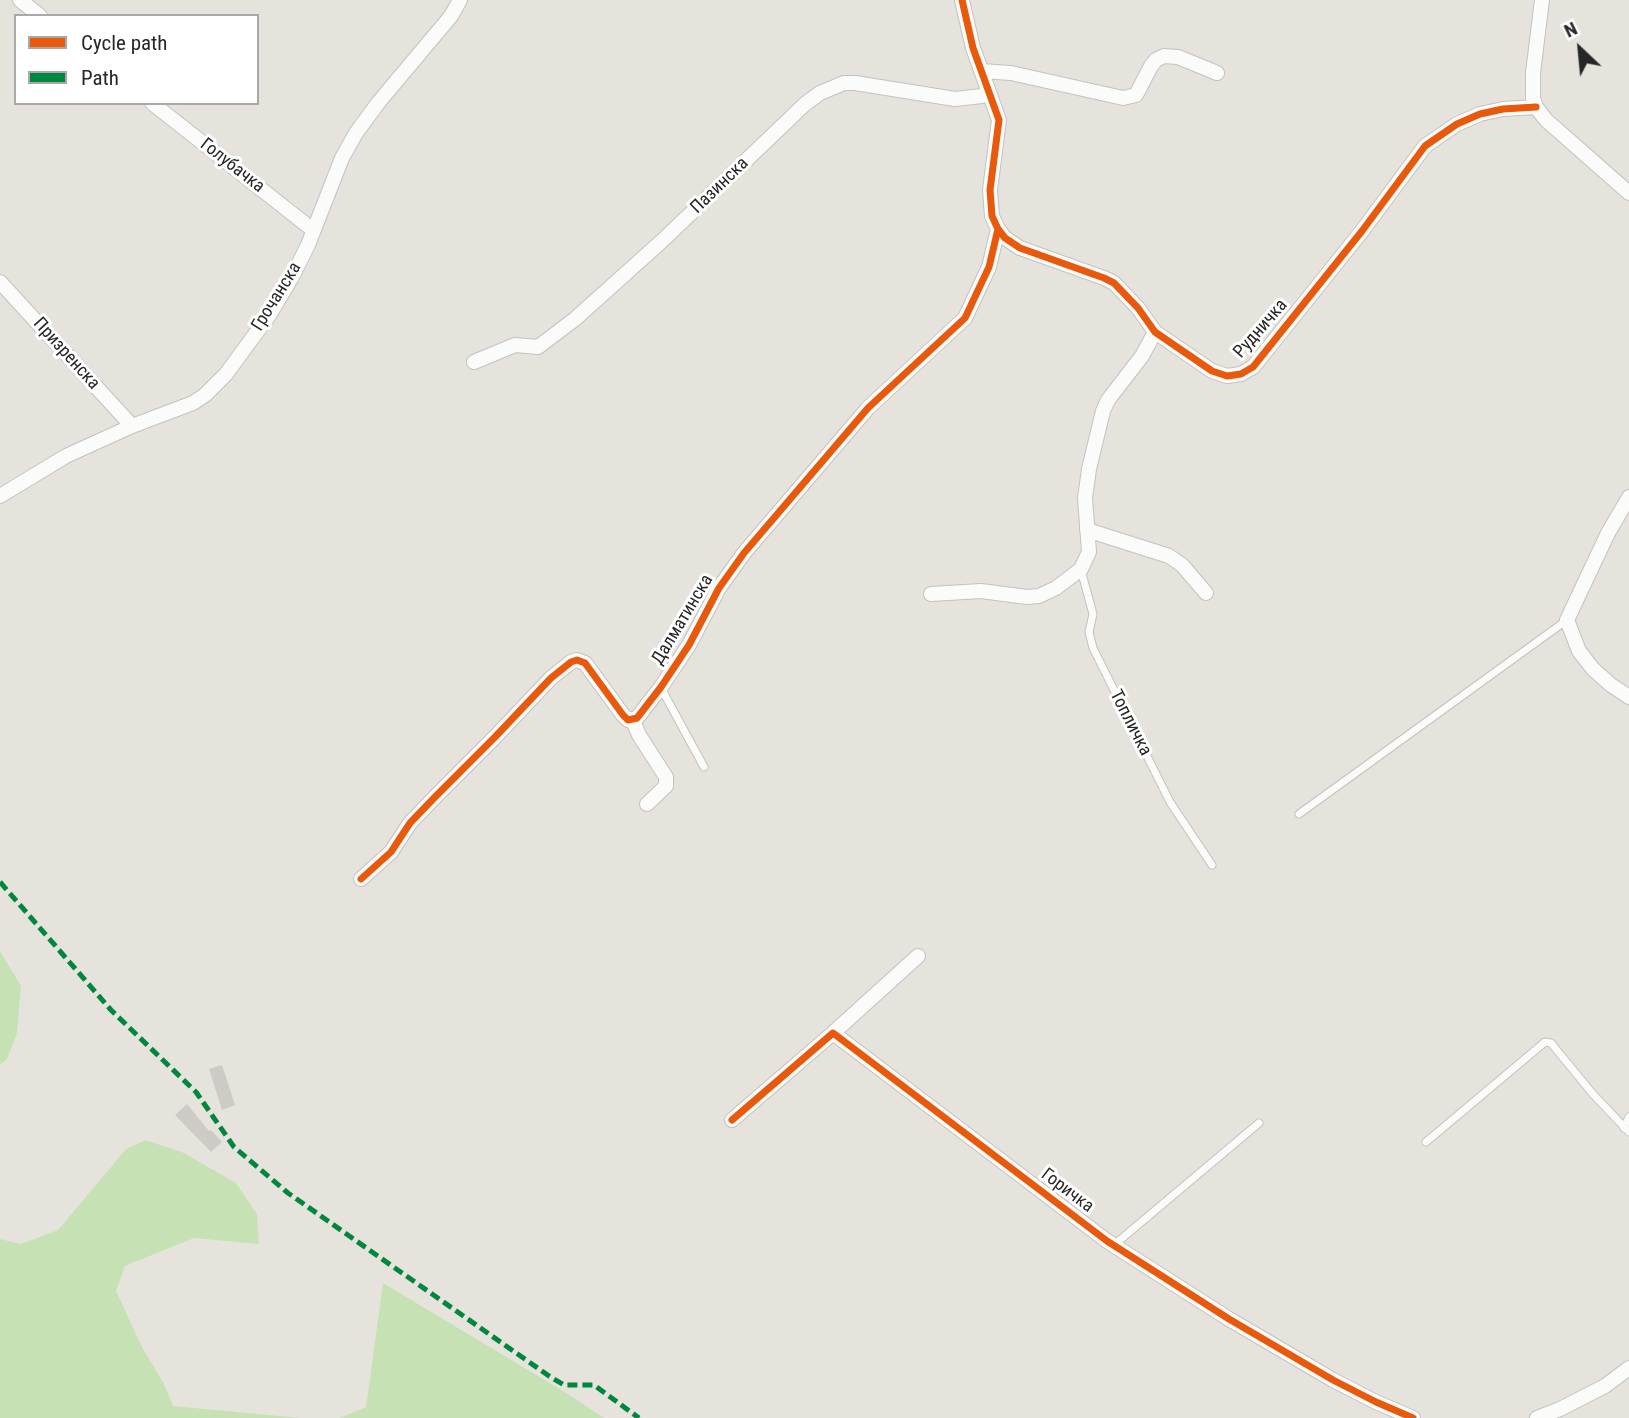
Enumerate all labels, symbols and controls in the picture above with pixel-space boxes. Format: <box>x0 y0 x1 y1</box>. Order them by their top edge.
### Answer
legend <box>14 14 259 105</box>
north arrow <box>1545 14 1615 84</box>
text: N <box>1560 17 1581 43</box>
text: Cycle path <box>81 31 167 55</box>
text: Path <box>81 66 119 90</box>
street label: Голубачка <box>195 134 269 198</box>
street label: Пазинска <box>687 153 753 219</box>
street label: Грочанска <box>247 259 307 335</box>
street label: Рудничка <box>1230 295 1292 363</box>
street label: Призренска <box>28 314 104 394</box>
street label: Далматинска <box>648 571 718 669</box>
street label: Топличка <box>1104 686 1156 760</box>
street label: Горичка <box>1036 1164 1098 1218</box>

